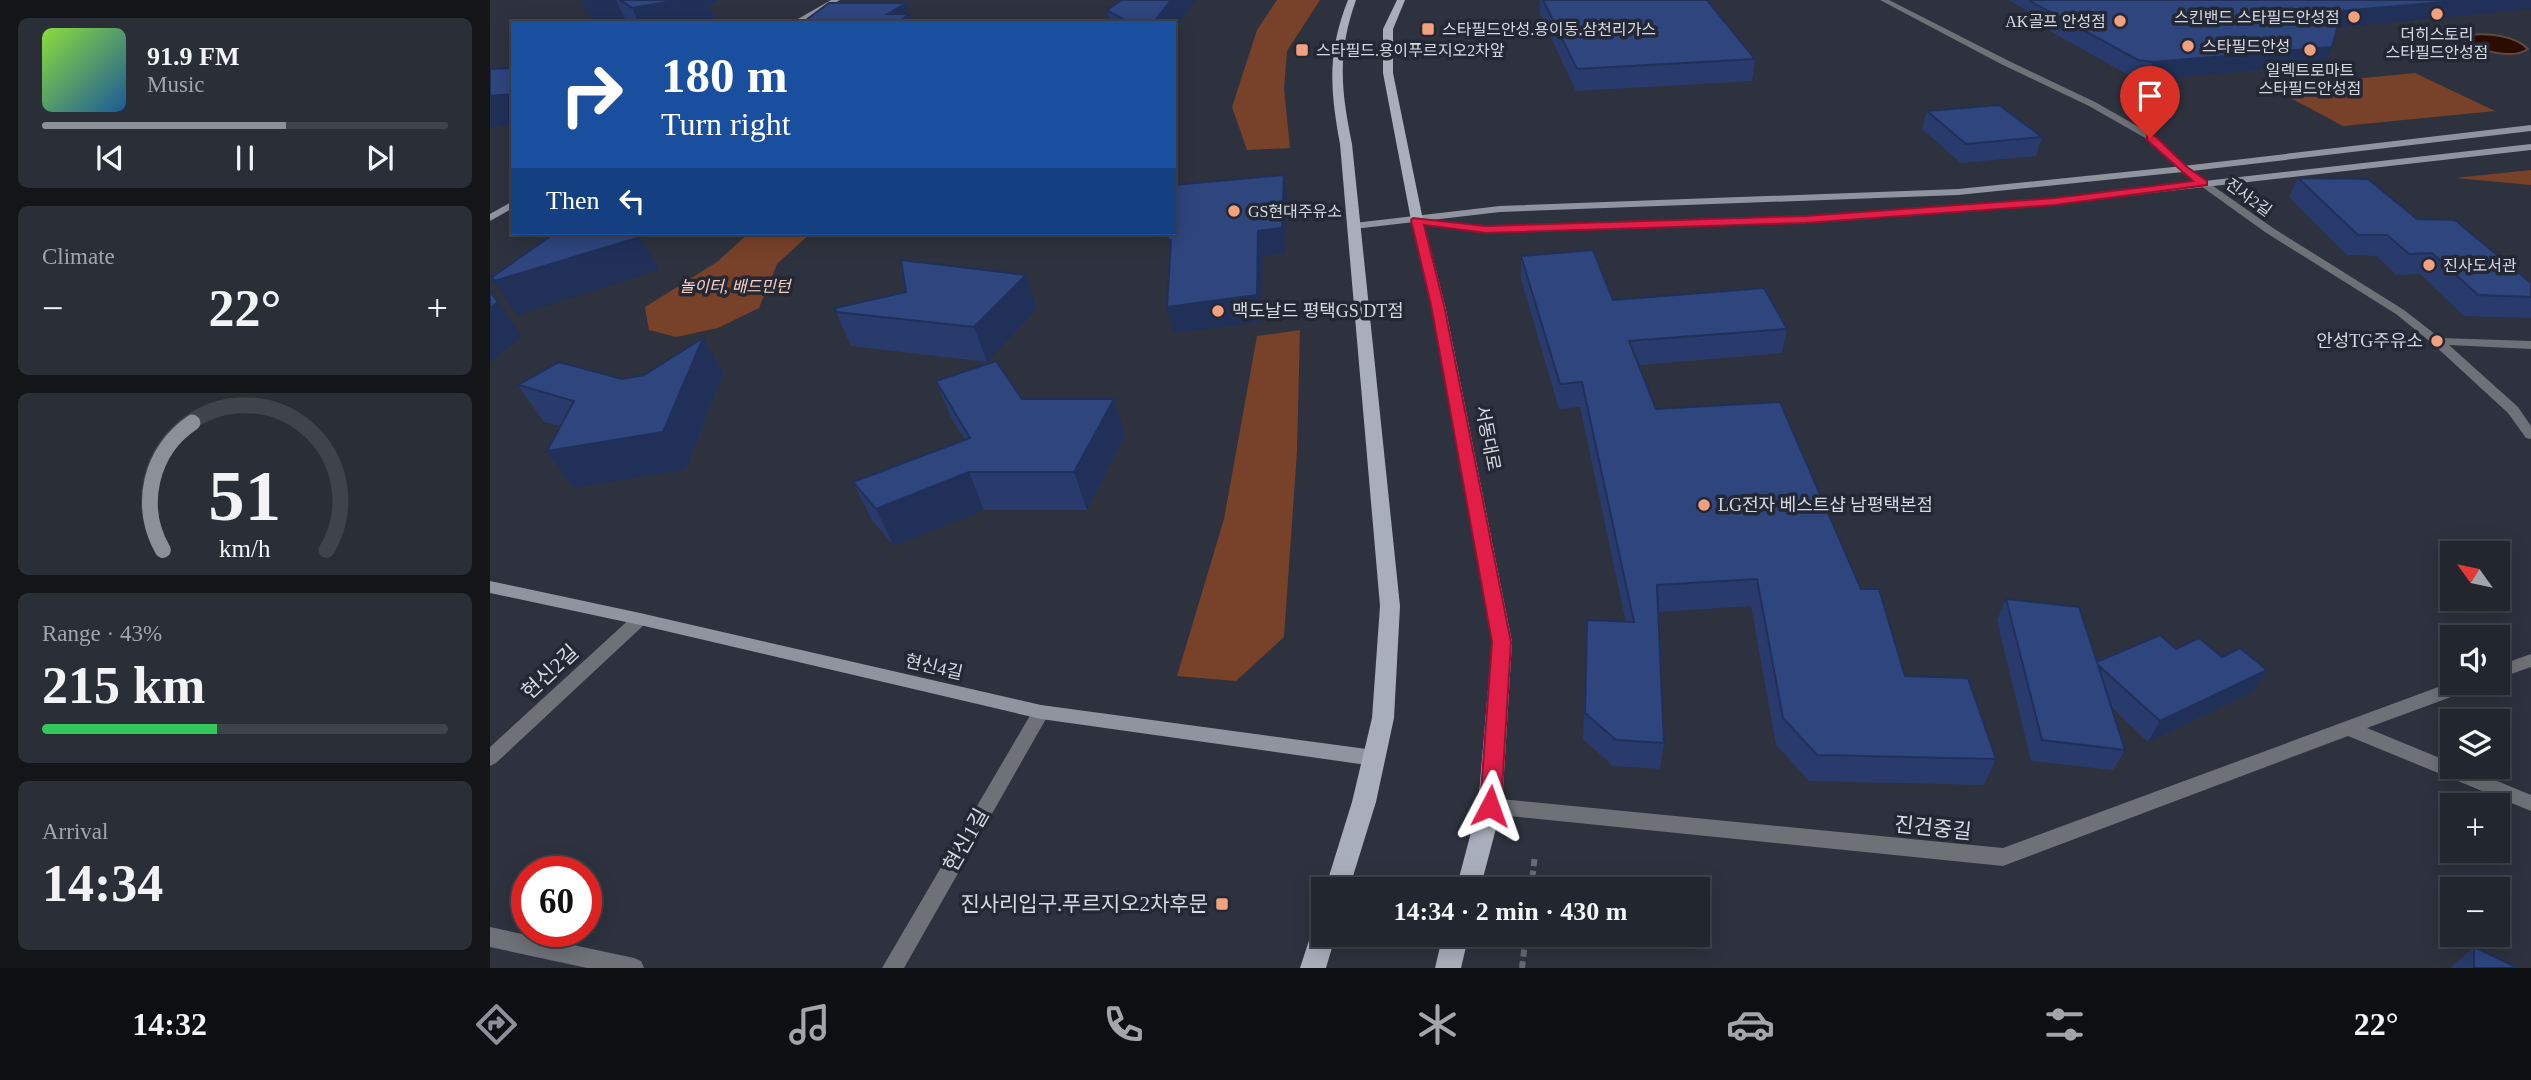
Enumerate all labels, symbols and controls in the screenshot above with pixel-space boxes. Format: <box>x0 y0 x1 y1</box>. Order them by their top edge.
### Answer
marker: 더히스토리 스타필드안성점 <box>2429 6 2445 22</box>
place label: 스킨밴드 스타필드안성점 <box>2174 9 2340 26</box>
marker: 스킨밴드 스타필드안성점 <box>2346 9 2362 25</box>
place label: AK골프 안성점 <box>2005 13 2106 30</box>
marker: AK골프 안성점 <box>2112 13 2128 29</box>
marker: 스타필드안성.용이동.삼천리가스 <box>1420 21 1436 37</box>
place label: 스타필드안성.용이동.삼천리가스 <box>1442 21 1656 38</box>
place label: 더히스토리 스타필드안성점 <box>2385 26 2489 61</box>
marker: 스타필드안성 <box>2180 38 2196 54</box>
place label: 스타필드안성 <box>2202 38 2290 55</box>
text: 91.9 FM <box>147 42 239 71</box>
marker: 스타필드.용이푸르지오2차앞 <box>1294 42 1310 58</box>
place label: 스타필드.용이푸르지오2차앞 <box>1316 42 1505 59</box>
marker: 일렉트로마트 스타필드안성점 <box>2302 42 2318 58</box>
text: 180 m <box>661 48 788 103</box>
icon: right <box>546 49 637 140</box>
place label: 일렉트로마트 스타필드안성점 <box>2258 62 2362 97</box>
pin <box>2120 66 2180 138</box>
text: Music <box>147 72 205 97</box>
icon: arrive <box>2131 77 2169 115</box>
text: Turn right <box>661 106 791 142</box>
icon: previous <box>91 139 129 177</box>
icon: pause <box>226 139 264 177</box>
icon: next <box>361 139 399 177</box>
street label: 진사2길 <box>2223 175 2275 220</box>
icon: left <box>613 182 651 220</box>
text: Then <box>546 186 599 215</box>
marker: GS현대주유소 <box>1226 203 1242 219</box>
place label: GS현대주유소 <box>1248 203 1342 220</box>
text: Climate <box>42 244 115 269</box>
marker: 진사도서관 <box>2421 257 2437 273</box>
place label: 진사도서관 <box>2443 257 2517 274</box>
park label: 놀이터, 배드민턴 <box>679 278 793 295</box>
text: 22° <box>209 280 281 337</box>
text: − <box>42 287 63 329</box>
text: + <box>427 287 448 329</box>
place label: 맥도날드 평택GS DT점 <box>1232 301 1404 321</box>
marker: 맥도날드 평택GS DT점 <box>1210 303 1226 319</box>
place label: 안성TG주유소 <box>2316 331 2423 351</box>
marker: 안성TG주유소 <box>2429 333 2445 349</box>
street label: 서동대로 <box>1472 404 1504 472</box>
text: 51 <box>209 455 281 536</box>
place label: LG전자 베스트샵 남평택본점 <box>1718 495 1933 515</box>
marker: LG전자 베스트샵 남평택본점 <box>1696 497 1712 513</box>
text: km/h <box>219 535 271 562</box>
north arrow <box>2440 541 2510 611</box>
map controls <box>2440 541 2510 947</box>
text: Range · 43% <box>42 621 162 646</box>
button: sound <box>2440 625 2510 695</box>
street label: 현신2길 <box>517 640 583 704</box>
street label: 현신4길 <box>903 651 965 683</box>
text: 215 km <box>42 657 205 714</box>
button: layers <box>2440 709 2510 779</box>
position arrow <box>1453 769 1527 843</box>
button: + <box>2440 793 2510 863</box>
street label: 현신1길 <box>938 804 994 876</box>
street label: 진건중길 <box>1893 812 1973 844</box>
text: Arrival <box>42 819 108 844</box>
text: 14:34 <box>42 855 163 912</box>
speed limit sign: 60 <box>511 856 602 947</box>
button: − <box>2440 877 2510 947</box>
place label: 진사리입구.푸르지오2차후문 <box>960 892 1208 916</box>
marker: 진사리입구.푸르지오2차후문 <box>1214 896 1230 912</box>
text: 14:34 · 2 min · 430 m <box>1394 897 1628 926</box>
icon: directions <box>472 1000 521 1049</box>
icon: music <box>785 1000 834 1049</box>
icon: phone <box>1099 1000 1148 1049</box>
icon: climate <box>1413 1000 1462 1049</box>
icon: car <box>1726 1000 1775 1049</box>
icon: filters <box>2040 1000 2089 1049</box>
text: 14:32 <box>132 1006 207 1042</box>
text: 22° <box>2354 1006 2399 1042</box>

